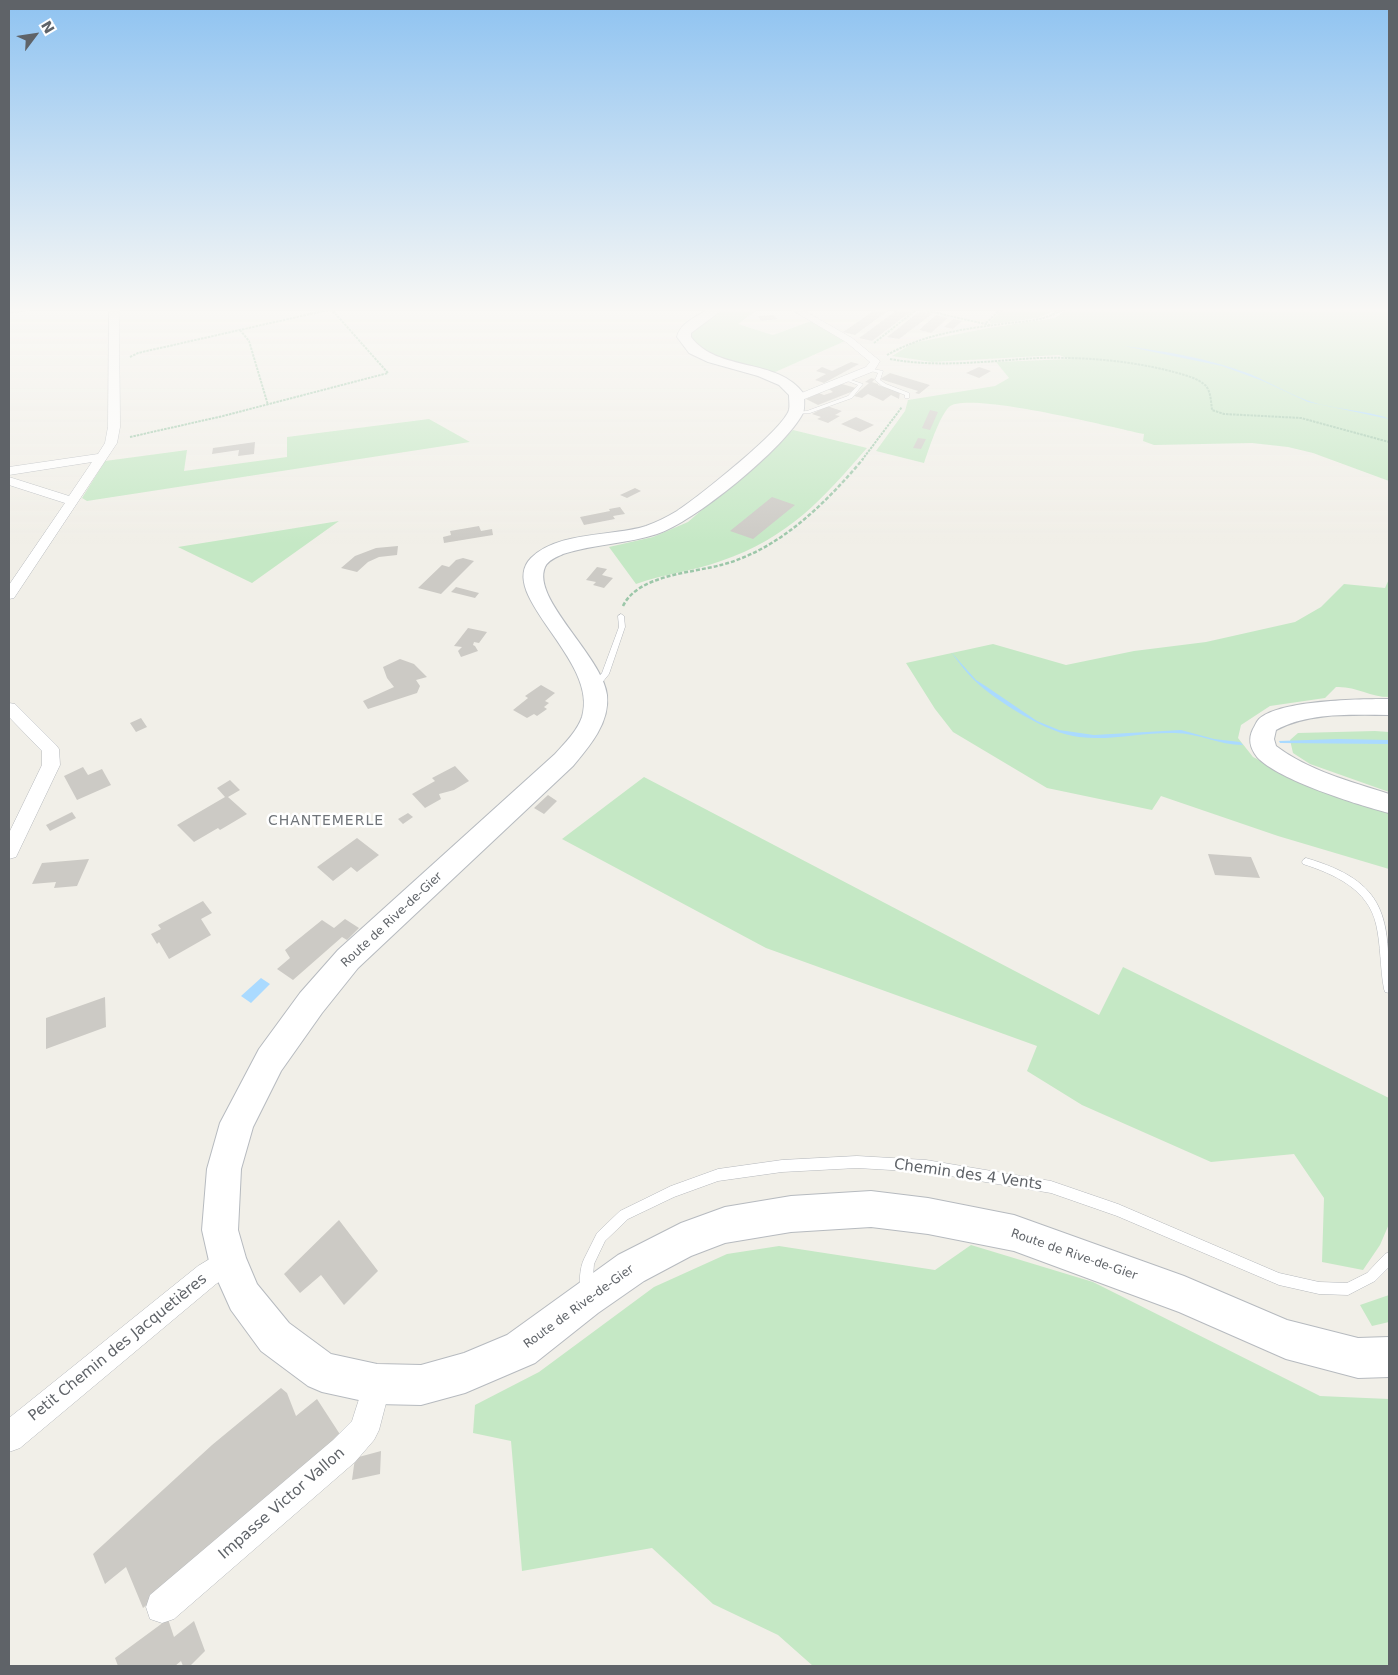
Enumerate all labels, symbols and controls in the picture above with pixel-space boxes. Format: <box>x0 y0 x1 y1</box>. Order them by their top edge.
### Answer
north arrow <box>10 10 60 60</box>
text: N <box>38 18 58 36</box>
district label: CHANTEMERLE <box>267 813 385 829</box>
street label: Route de Rive-de-Gier <box>339 869 445 971</box>
street label: Chemin des 4 Vents <box>893 1156 1043 1194</box>
street label: Route de Rive-de-Gier <box>1009 1227 1139 1283</box>
street label: Route de Rive-de-Gier <box>521 1262 637 1352</box>
street label: Petit Chemin des Jacquetières <box>25 1270 211 1426</box>
street label: Impasse Victor Vallon <box>215 1444 349 1564</box>

